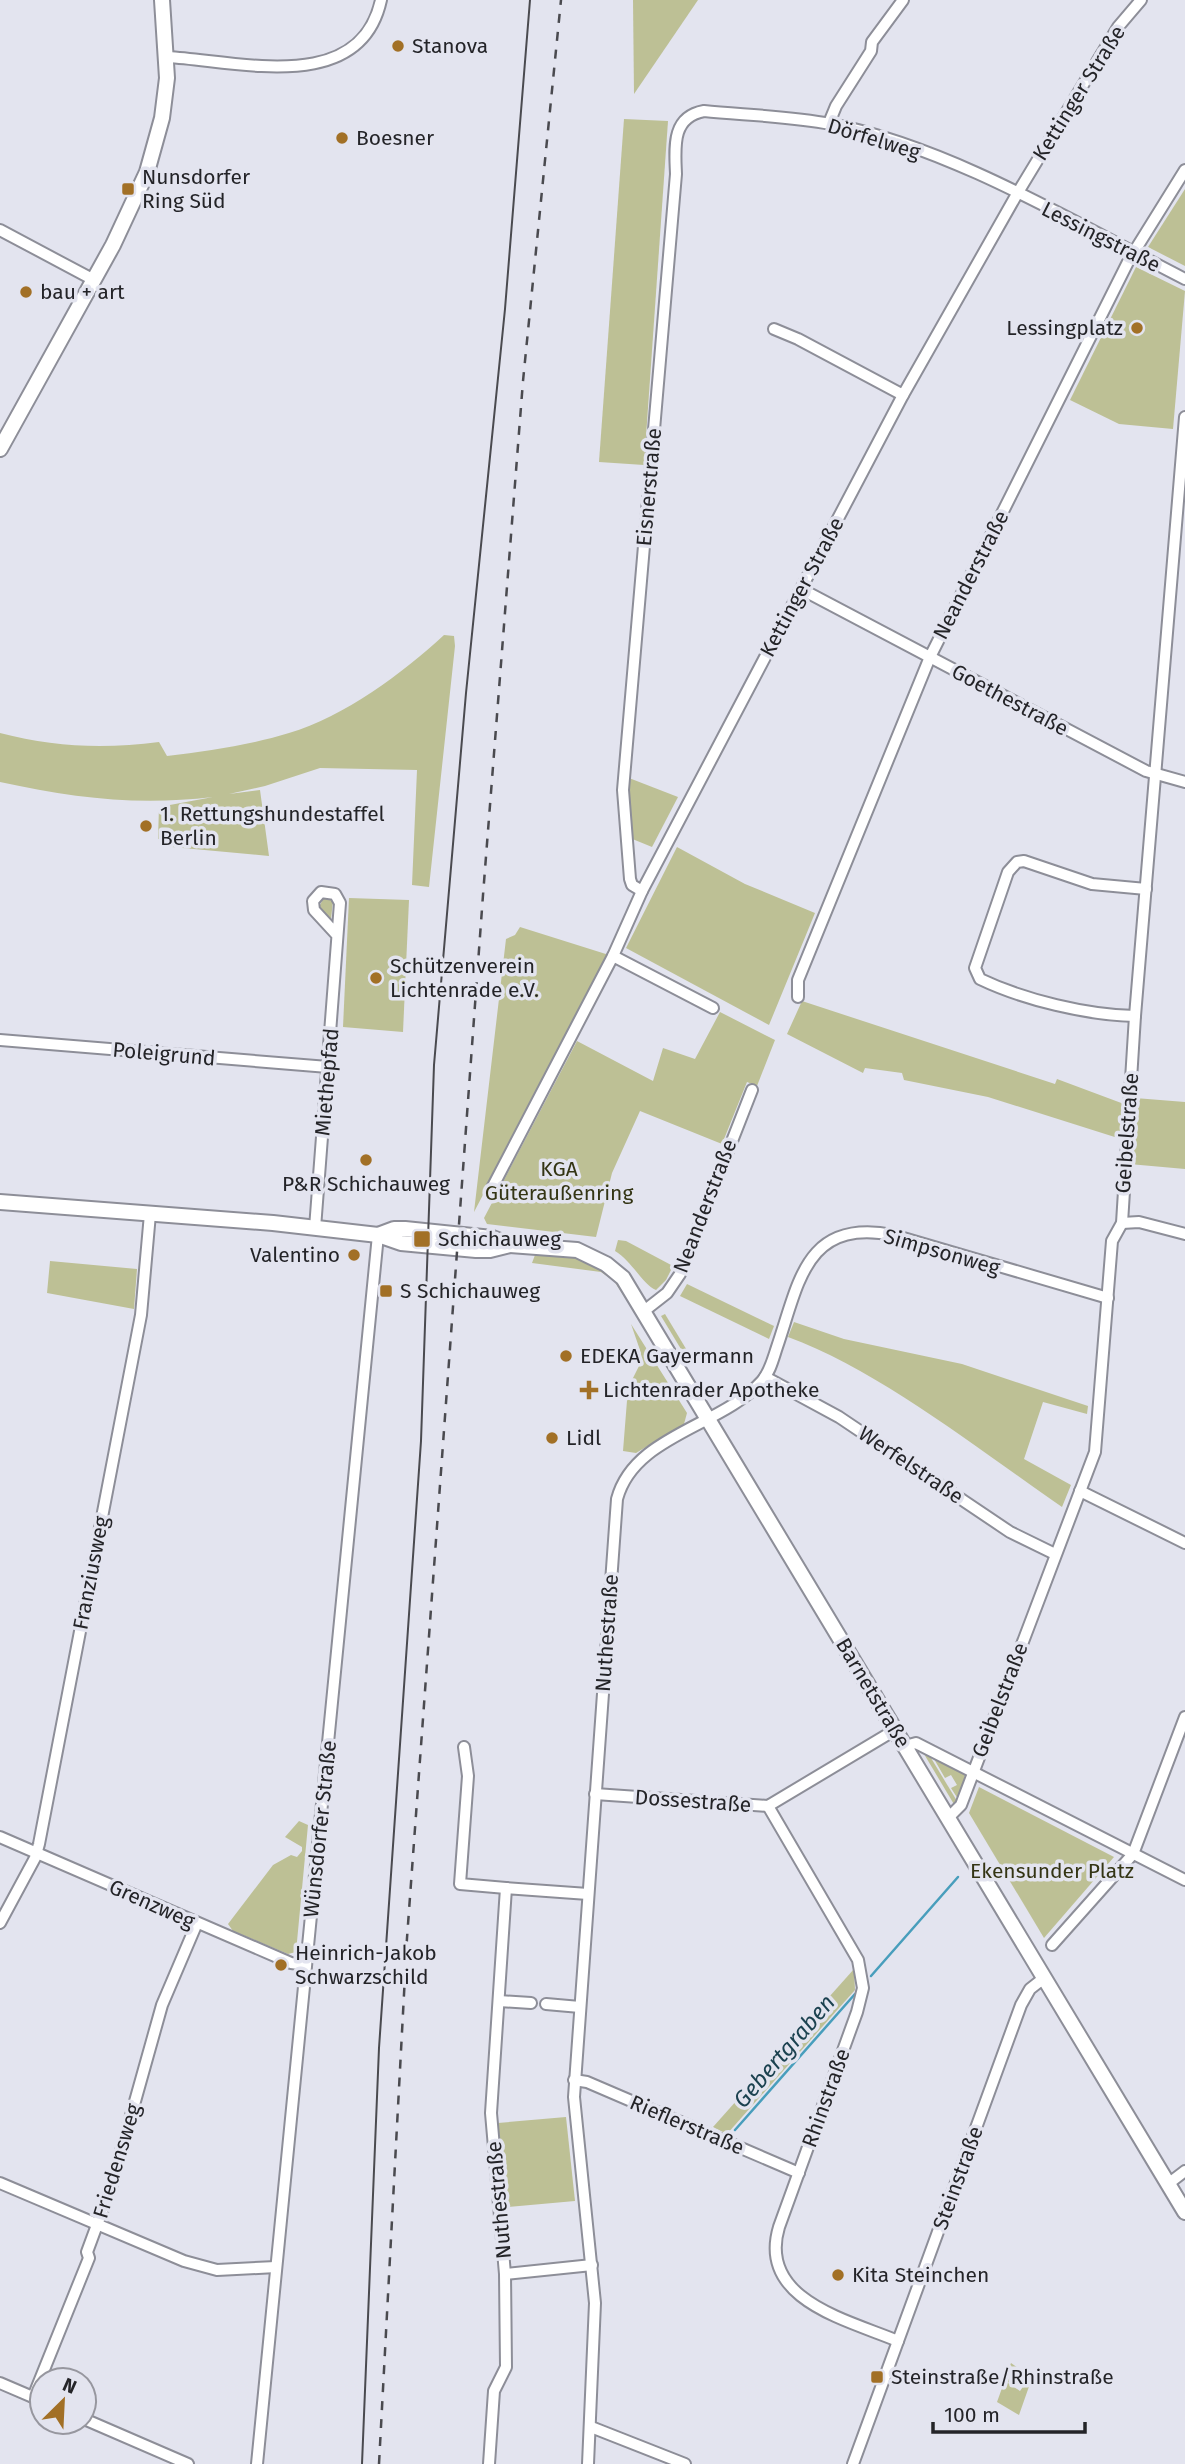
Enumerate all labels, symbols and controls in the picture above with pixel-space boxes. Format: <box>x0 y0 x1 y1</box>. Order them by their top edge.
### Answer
street label: Kettinger Straße <box>1027 21 1131 165</box>
place label: Stanova <box>412 33 488 59</box>
marker: Stanova <box>390 38 406 54</box>
street label: Dörfelweg <box>824 113 924 165</box>
place label: Boesner <box>356 125 434 151</box>
marker: Boesner <box>334 130 350 146</box>
place label: Nunsdorfer Ring Süd <box>142 164 250 214</box>
marker: Nunsdorfer Ring Süd <box>120 181 136 197</box>
street label: Lessingstraße <box>1037 196 1165 278</box>
place label: bau + art <box>40 279 125 305</box>
marker: bau + art <box>18 284 34 300</box>
place label: Lessingplatz <box>1006 315 1123 341</box>
marker: Lessingplatz <box>1129 320 1145 336</box>
street label: Eisnerstraße <box>631 427 667 547</box>
street label: Neanderstraße <box>927 506 1015 644</box>
street label: Kettinger Straße <box>754 513 850 661</box>
street label: Goethestraße <box>947 658 1073 742</box>
place label: 1. Rettungshundestaffel Berlin <box>160 801 385 851</box>
marker: 1. Rettungshundestaffel Berlin <box>138 818 154 834</box>
place label: Schützenverein Lichtenrade e.V. <box>390 953 539 1003</box>
marker: Schützenverein Lichtenrade e.V. <box>368 970 384 986</box>
street label: Miethepfad <box>309 1027 345 1137</box>
street label: Poleigrund <box>111 1037 217 1071</box>
street label: Geibelstraße <box>1110 1072 1144 1194</box>
street label: Neanderstraße <box>668 1135 742 1277</box>
marker: P&R Schichauweg <box>358 1152 374 1168</box>
park label: KGA Güteraußenring <box>485 1156 633 1206</box>
place label: P&R Schichauweg <box>282 1171 450 1197</box>
street label: Simpsonweg <box>881 1223 1003 1281</box>
place label: Schichauweg <box>438 1226 561 1252</box>
marker: Schichauweg <box>412 1229 432 1249</box>
place label: Valentino <box>250 1242 340 1268</box>
marker: Valentino <box>346 1247 362 1263</box>
place label: S Schichauweg <box>400 1278 540 1304</box>
marker: S Schichauweg <box>378 1283 394 1299</box>
place label: EDEKA Gayermann <box>580 1343 754 1369</box>
marker: EDEKA Gayermann <box>558 1348 574 1364</box>
place label: Lichtenrader Apotheke <box>603 1377 819 1403</box>
marker: Lichtenrader Apotheke <box>581 1382 597 1398</box>
street label: Werfelstraße <box>853 1420 969 1510</box>
place label: Lidl <box>566 1425 601 1451</box>
marker: Lidl <box>544 1430 560 1446</box>
street label: Franziusweg <box>67 1514 115 1632</box>
street label: Nuthestraße <box>590 1573 624 1693</box>
street label: Barnetstraße <box>830 1633 916 1753</box>
street label: Geibelstraße <box>966 1639 1034 1761</box>
street label: Wünsdorfer Straße <box>298 1739 342 1919</box>
street label: Dossestraße <box>634 1784 752 1818</box>
park label: Ekensunder Platz <box>970 1858 1134 1884</box>
street label: Grenzweg <box>105 1874 199 1934</box>
place label: Heinrich-Jakob Schwarzschild <box>295 1940 437 1990</box>
marker: Heinrich-Jakob Schwarzschild <box>273 1957 289 1973</box>
water label: Gebertgraben <box>727 1989 841 2113</box>
street label: Rhinstraße <box>796 2045 856 2151</box>
street label: Rieflerstraße <box>626 2089 748 2161</box>
street label: Friedensweg <box>87 2100 147 2221</box>
street label: Steinstraße <box>927 2123 989 2233</box>
street label: Nuthestraße <box>481 2140 517 2260</box>
place label: Kita Steinchen <box>852 2262 989 2288</box>
marker: Kita Steinchen <box>830 2267 846 2283</box>
place label: Steinstraße/Rhinstraße <box>891 2364 1114 2390</box>
north arrow <box>28 2366 98 2436</box>
marker: Steinstraße/Rhinstraße <box>869 2369 885 2385</box>
text: N <box>59 2373 80 2399</box>
scale bar <box>933 2390 1085 2434</box>
text: 100 m <box>944 2402 1000 2428</box>

